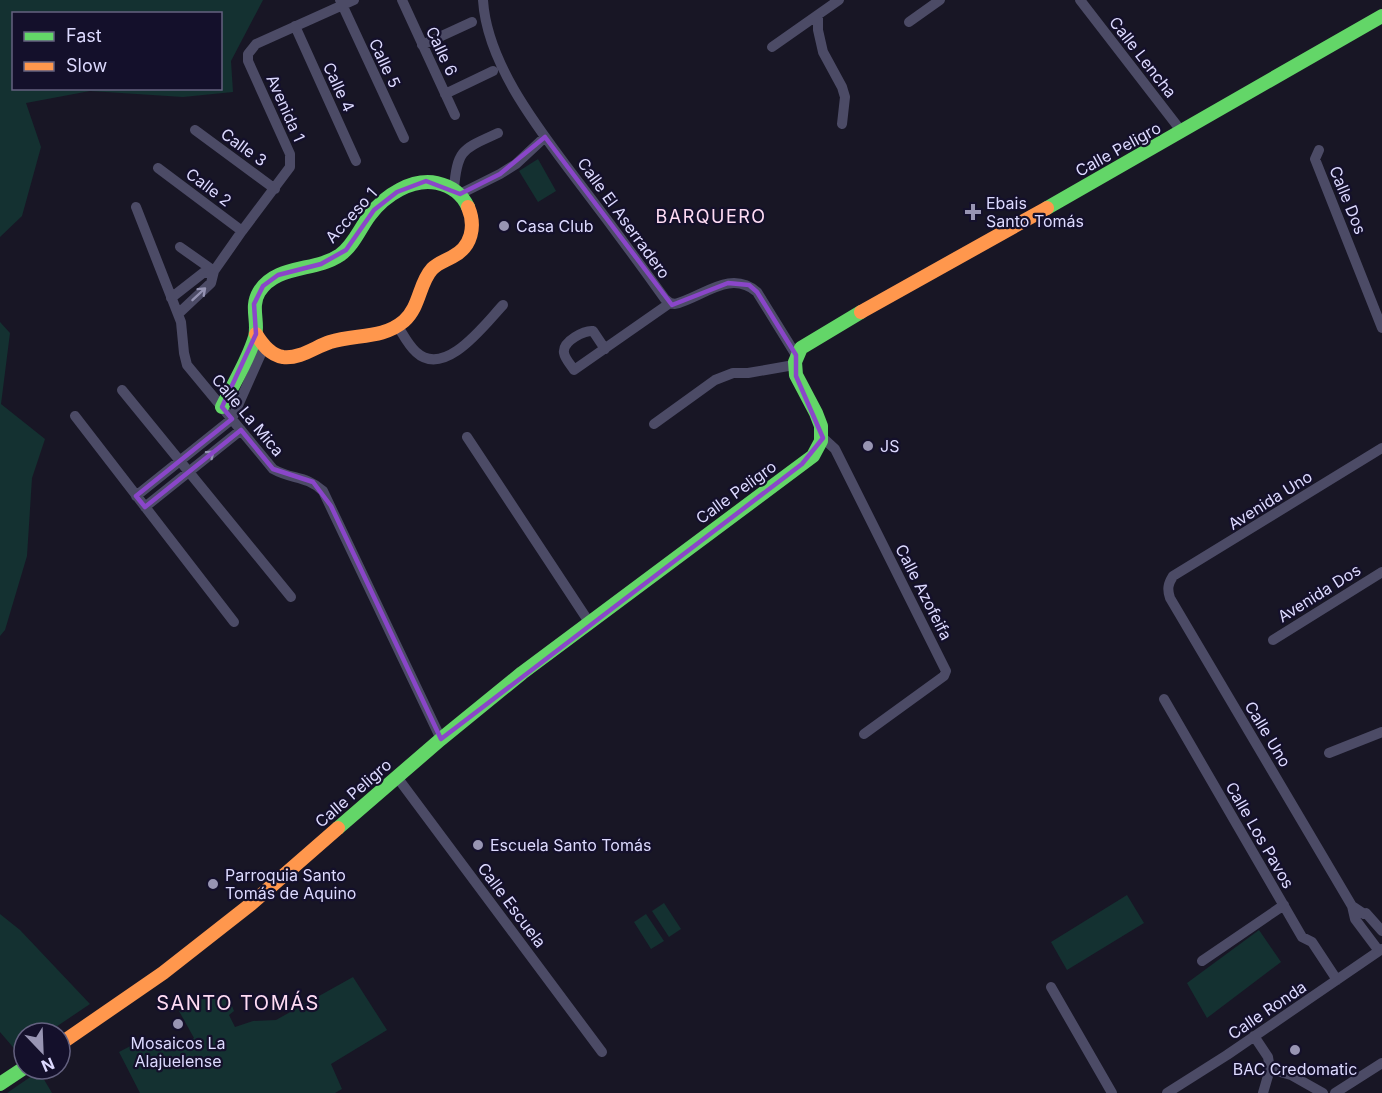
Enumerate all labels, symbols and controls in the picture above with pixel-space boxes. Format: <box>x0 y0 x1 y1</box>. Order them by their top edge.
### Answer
legend <box>12 12 222 90</box>
street label: Calle Lencha <box>1105 12 1181 102</box>
street label: Calle 6 <box>422 23 462 79</box>
text: Fast <box>66 25 102 46</box>
street label: Calle 5 <box>365 35 405 91</box>
text: Slow <box>66 55 107 76</box>
street label: Calle 4 <box>319 59 359 115</box>
street label: Avenida 1 <box>262 71 310 145</box>
street label: Calle Peligro <box>1072 117 1164 181</box>
street label: Calle 3 <box>217 124 271 170</box>
street label: Calle El Aserradero <box>573 154 675 282</box>
street label: Calle 2 <box>182 163 236 211</box>
street label: Calle Dos <box>1325 163 1371 237</box>
street label: Acceso 1 <box>321 183 381 247</box>
place label: Ebais Santo Tomás <box>986 193 1084 231</box>
marker: Ebais Santo Tomás <box>964 203 982 221</box>
district label: BARQUERO <box>655 206 767 227</box>
place label: Casa Club <box>516 216 593 236</box>
marker: Casa Club <box>497 219 511 233</box>
one-way arrow <box>191 287 206 301</box>
street label: Calle La Mica <box>208 370 288 460</box>
place label: JS <box>880 436 899 456</box>
marker: JS <box>861 439 875 453</box>
one-way arrow <box>199 451 215 464</box>
street label: Calle Peligro <box>692 456 780 528</box>
street label: Avenida Uno <box>1224 466 1316 534</box>
street label: Calle Azofeifa <box>891 541 957 643</box>
street label: Avenida Dos <box>1274 560 1364 626</box>
street label: Calle Uno <box>1241 697 1295 771</box>
street label: Calle Peligro <box>311 754 395 832</box>
street label: Calle Los Pavos <box>1221 778 1299 892</box>
place label: Escuela Santo Tomás <box>490 835 651 855</box>
marker: Escuela Santo Tomás <box>471 838 485 852</box>
street label: Calle Escuela <box>474 859 550 951</box>
place label: Parroquia Santo Tomás de Aquino <box>225 865 356 903</box>
marker: Parroquia Santo Tomás de Aquino <box>206 877 220 891</box>
street label: Calle Ronda <box>1224 977 1310 1043</box>
district label: SANTO TOMÁS <box>156 990 320 1015</box>
marker: Mosaicos La Alajuelense <box>171 1017 185 1031</box>
north arrow <box>12 1021 72 1081</box>
place label: Mosaicos La Alajuelense <box>130 1033 226 1071</box>
marker: BAC Credomatic <box>1288 1043 1302 1057</box>
text: N <box>38 1053 57 1076</box>
place label: BAC Credomatic <box>1233 1059 1357 1079</box>

